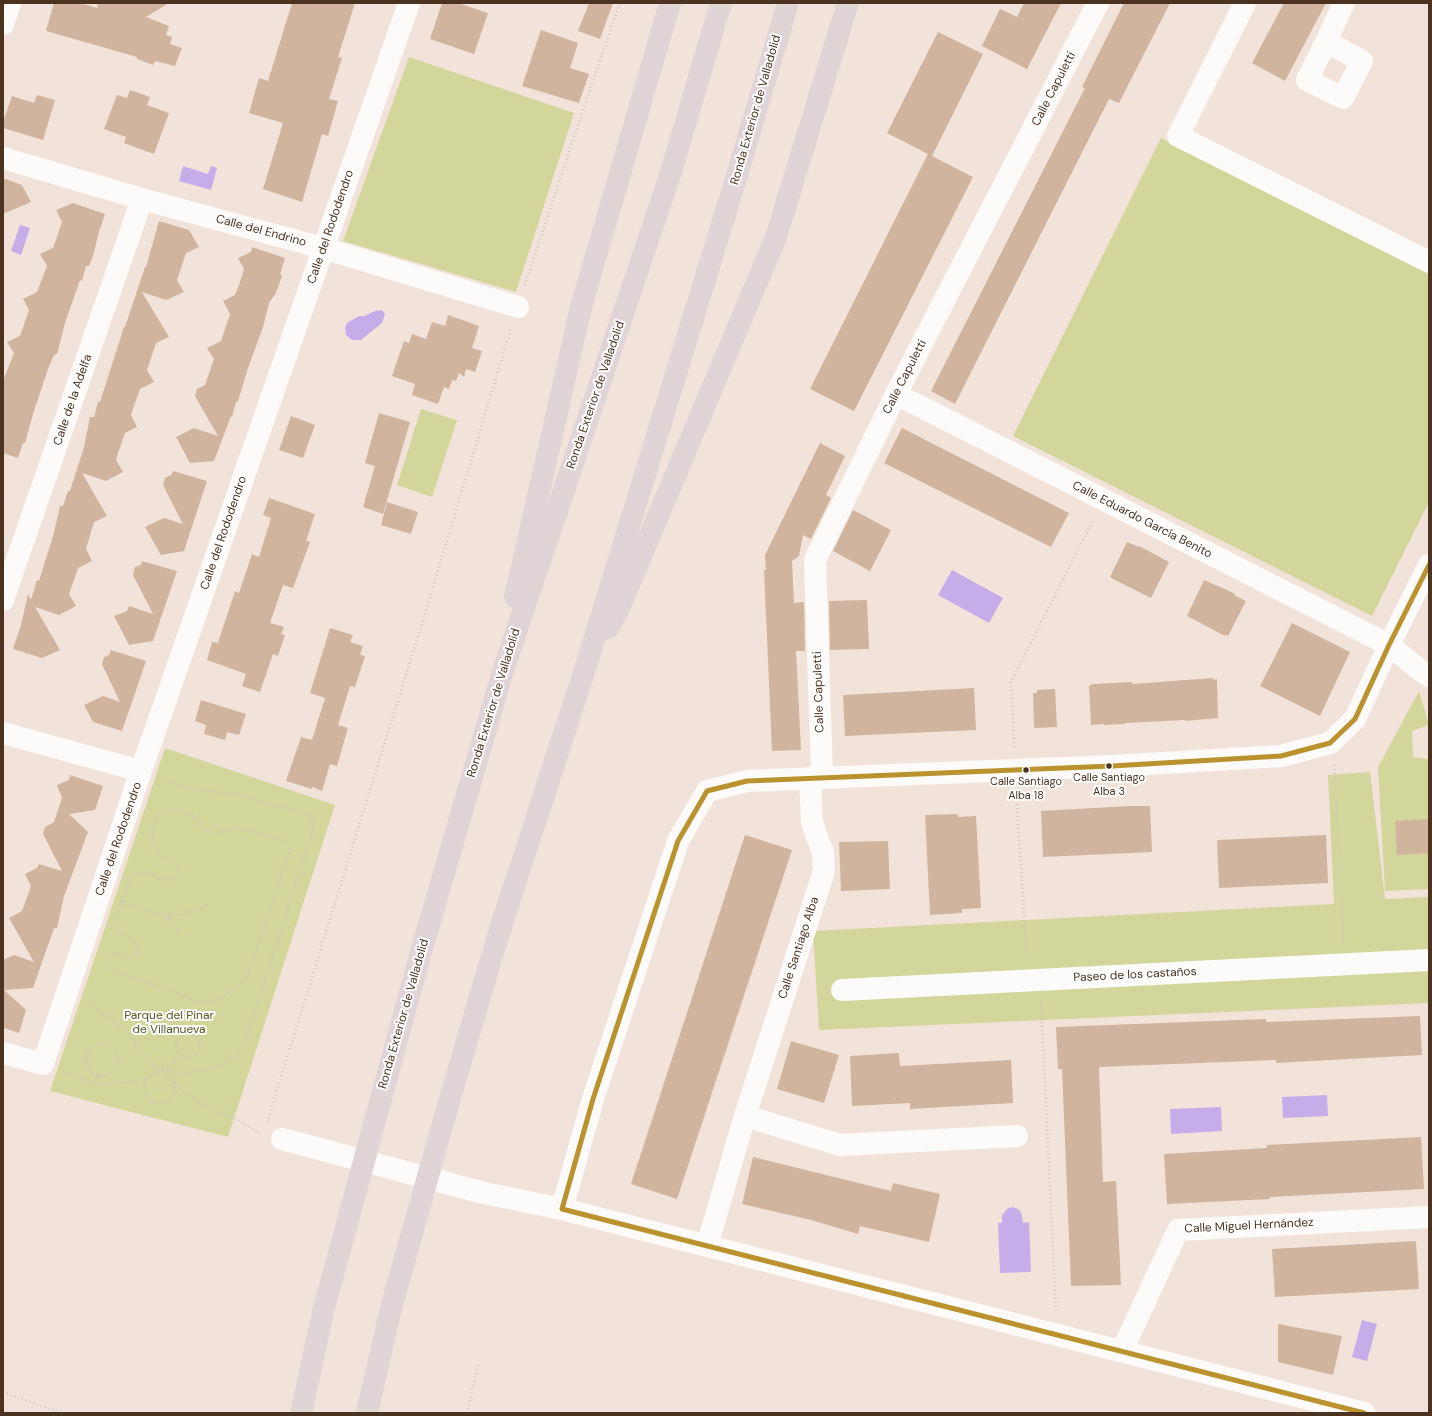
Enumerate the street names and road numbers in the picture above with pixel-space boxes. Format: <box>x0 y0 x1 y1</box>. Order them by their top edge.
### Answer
street label: Ronda Exterior de Valladolid <box>728 33 784 187</box>
street label: Calle Capuletti <box>1029 49 1079 129</box>
street label: Calle del Rododendro <box>305 168 357 286</box>
street label: Calle del Endrino <box>214 212 308 250</box>
street label: Ronda Exterior de Valladolid <box>564 319 628 471</box>
street label: Calle Capuletti <box>880 337 930 417</box>
street label: Calle de la Adelfa <box>51 353 95 447</box>
street label: Calle del Rododendro <box>198 474 250 592</box>
street label: Calle Eduardo García Benito <box>1070 478 1214 562</box>
street label: Ronda Exterior de Valladolid <box>464 627 524 779</box>
street label: Calle Capuletti <box>810 651 828 733</box>
street label: Calle del Rododendro <box>93 780 145 898</box>
street label: Calle Santiago Alba <box>776 895 822 1001</box>
street label: Ronda Exterior de Valladolid <box>376 937 432 1091</box>
street label: Paseo de los castaños <box>1073 965 1197 985</box>
street label: Calle Miguel Hernández <box>1184 1215 1314 1237</box>

